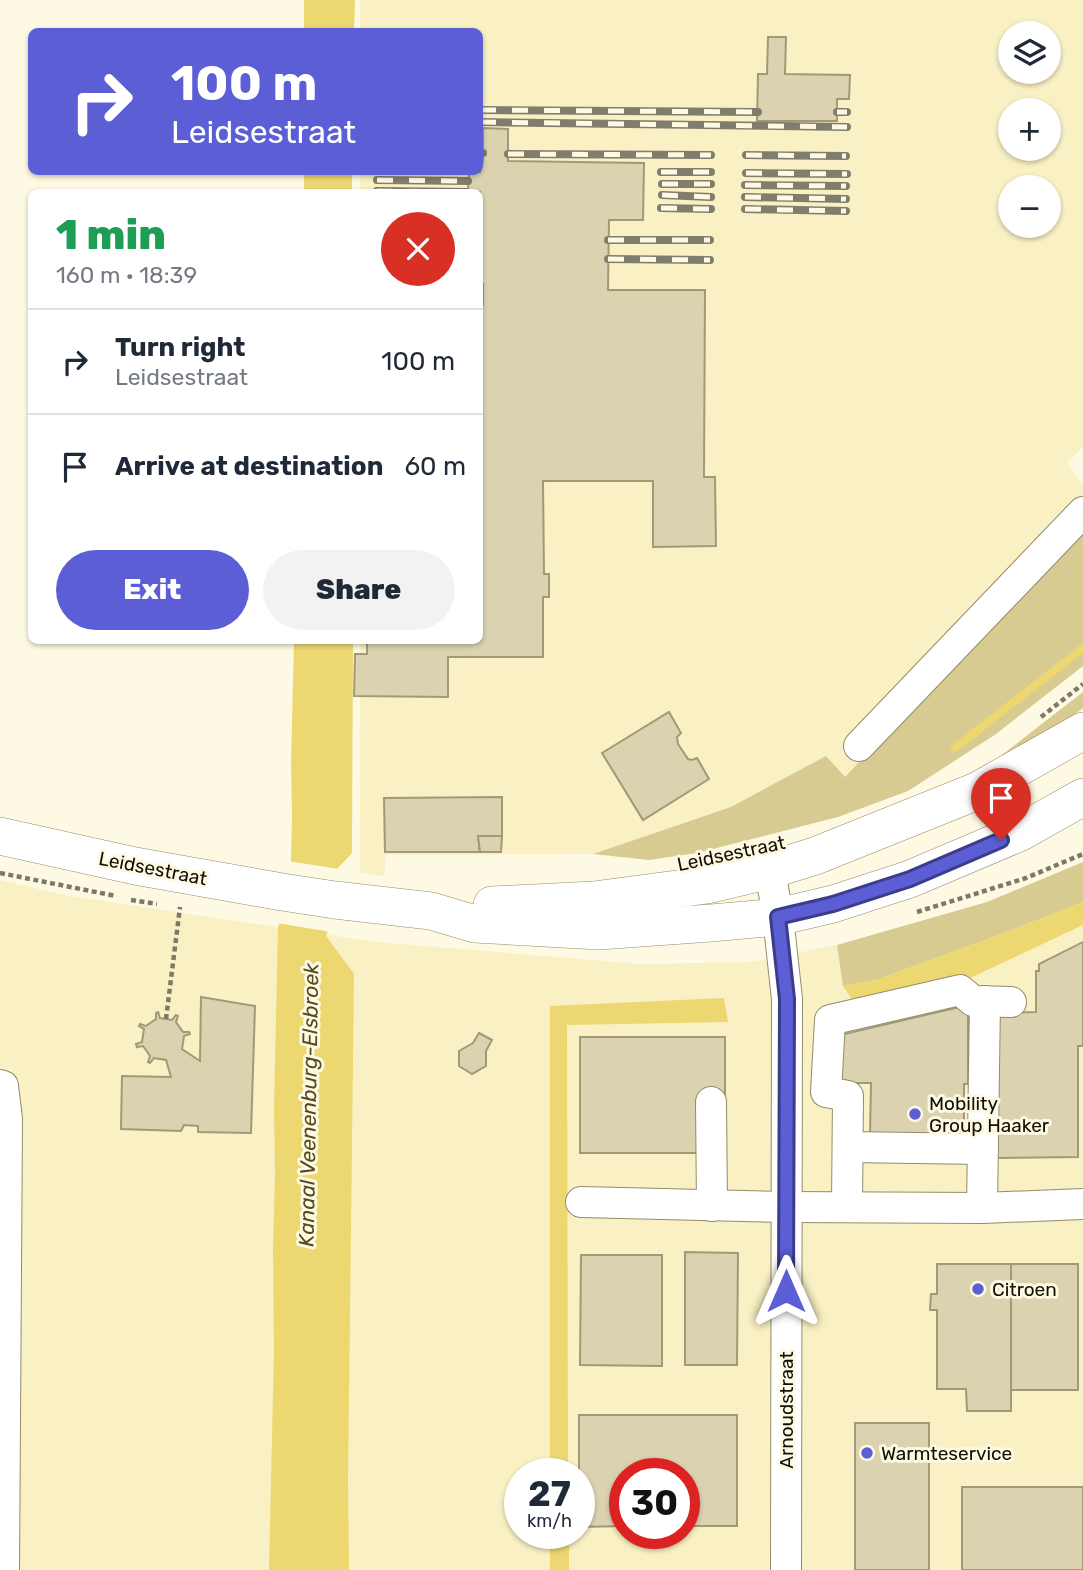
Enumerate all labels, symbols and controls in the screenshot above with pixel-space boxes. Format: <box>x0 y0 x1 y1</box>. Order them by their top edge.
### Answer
map controls <box>998 21 1061 238</box>
button: layers <box>998 21 1061 84</box>
text: 100 m <box>171 54 317 112</box>
icon: right <box>56 56 147 147</box>
button: + <box>998 98 1061 161</box>
text: Leidsestraat <box>171 113 356 151</box>
button: − <box>998 175 1061 238</box>
text: 1 min <box>56 210 166 260</box>
button: close <box>381 212 455 286</box>
text: 160 m · 18:39 <box>56 261 197 289</box>
text: Turn right <box>115 332 245 363</box>
icon: right <box>56 343 94 381</box>
text: 100 m <box>381 346 455 377</box>
text: Leidsestraat <box>115 363 248 391</box>
icon: arrive <box>56 448 94 486</box>
text: Arrive at destination <box>115 451 383 482</box>
text: 60 m <box>404 451 466 482</box>
button: Exit <box>56 550 249 630</box>
button: Share <box>263 550 455 630</box>
pin <box>971 768 1031 840</box>
icon: arrive <box>982 779 1020 817</box>
street label: Leidsestraat <box>675 831 788 876</box>
street label: Leidsestraat <box>97 847 210 890</box>
water label: Kanaal Veenenburg-Elsbroek <box>294 962 323 1247</box>
place label: Mobility Group Haaker <box>929 1092 1050 1137</box>
marker: Mobility Group Haaker <box>907 1106 923 1122</box>
position arrow <box>749 1254 823 1328</box>
place label: Citroen <box>992 1278 1057 1301</box>
marker: Citroen <box>970 1281 986 1297</box>
street label: Arnoudstraat <box>775 1351 798 1469</box>
place label: Warmteservice <box>881 1442 1012 1465</box>
marker: Warmteservice <box>859 1445 875 1461</box>
speed limit sign: 30 <box>609 1458 700 1549</box>
text: 27 <box>528 1473 571 1515</box>
text: km/h <box>527 1510 572 1532</box>

